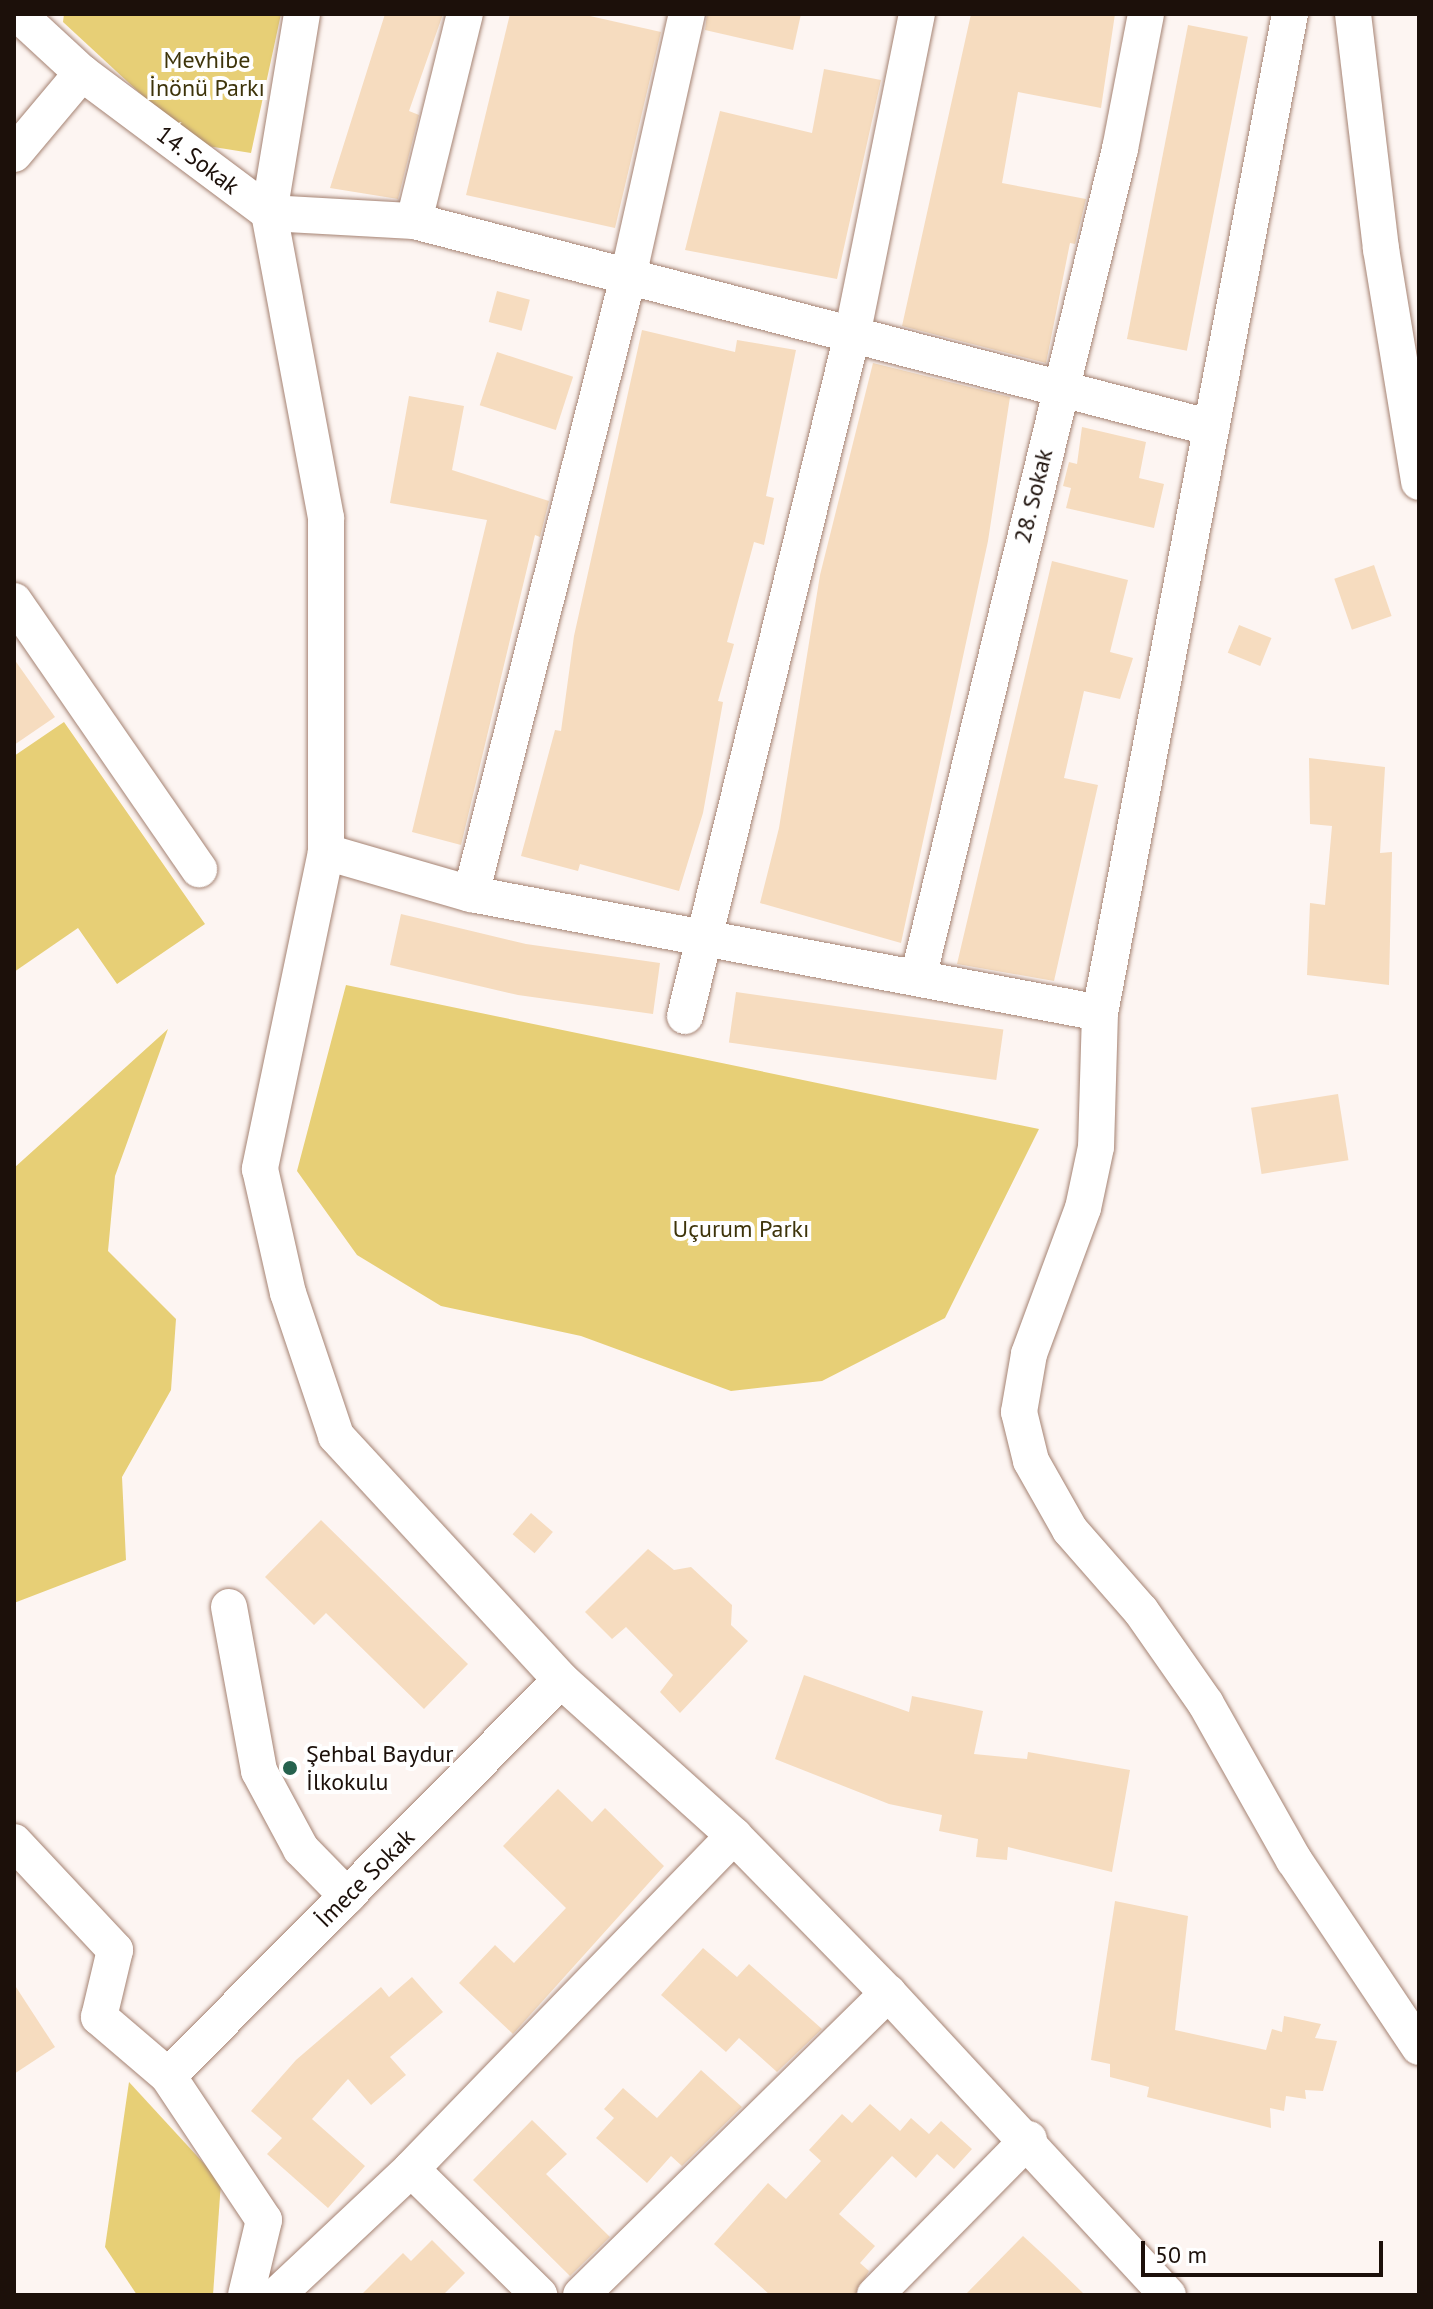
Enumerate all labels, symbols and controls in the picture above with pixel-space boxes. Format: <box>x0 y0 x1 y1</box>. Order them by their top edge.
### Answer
park label: Mevhibe İnönü Parkı <box>149 46 265 102</box>
street label: 14. Sokak <box>150 119 246 201</box>
street label: 28. Sokak <box>1007 445 1059 547</box>
park label: Uçurum Parkı <box>673 1215 809 1243</box>
place label: Şehbal Baydur İlkokulu <box>306 1740 453 1796</box>
marker: Şehbal Baydur İlkokulu <box>281 1759 299 1777</box>
street label: İmece Sokak <box>310 1823 420 1933</box>
scale bar <box>1145 2225 1387 2275</box>
text: 50 m <box>1155 2239 1207 2270</box>

